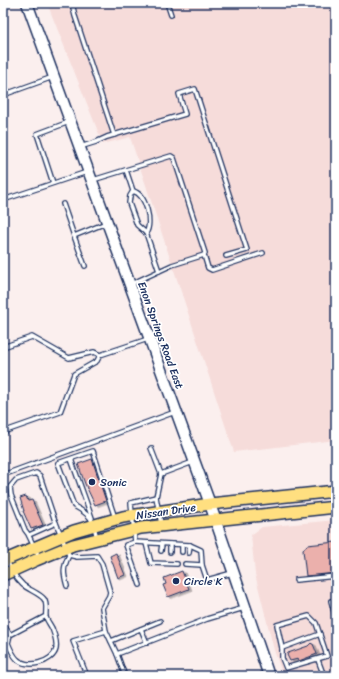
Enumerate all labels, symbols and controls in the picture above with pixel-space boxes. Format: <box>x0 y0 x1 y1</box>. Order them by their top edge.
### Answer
street label: Enon Springs Road East <box>132 279 189 392</box>
place label: Sonic <box>100 473 127 492</box>
marker: Sonic <box>87 477 97 487</box>
street label: Nissan Drive <box>135 498 197 525</box>
place label: Circle K <box>184 572 224 591</box>
marker: Circle K <box>171 576 181 586</box>

